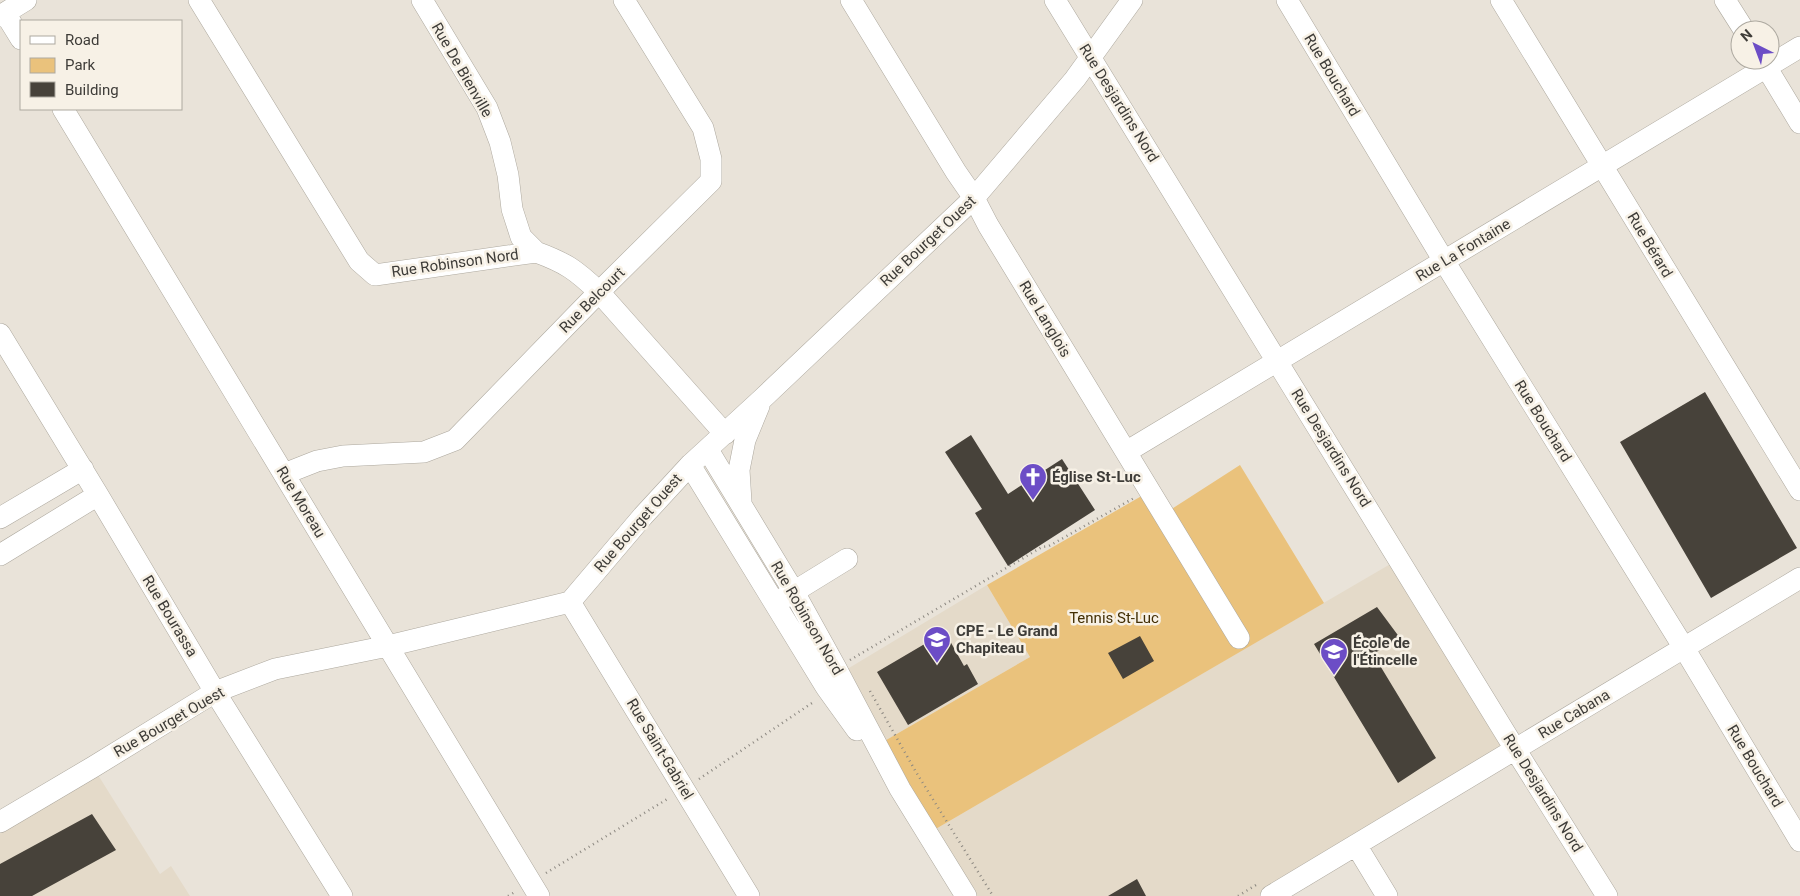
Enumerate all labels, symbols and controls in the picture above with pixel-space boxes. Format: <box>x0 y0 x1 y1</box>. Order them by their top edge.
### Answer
legend <box>20 20 182 110</box>
street label: Rue De Bienville <box>428 20 496 120</box>
north arrow <box>1730 20 1780 70</box>
text: N <box>1737 26 1755 45</box>
street label: Rue Bouchard <box>1300 30 1364 120</box>
text: Road <box>65 31 99 49</box>
street label: Rue Desjardins Nord <box>1075 41 1163 165</box>
text: Park <box>65 56 96 74</box>
text: Building <box>65 81 119 99</box>
street label: Rue Bourget Ouest <box>876 192 980 290</box>
street label: Rue Bérard <box>1624 209 1676 281</box>
street label: Rue La Fontaine <box>1412 215 1514 285</box>
street label: Rue Robinson Nord <box>390 245 520 281</box>
street label: Rue Belcourt <box>556 263 629 336</box>
street label: Rue Langlois <box>1015 278 1075 360</box>
street label: Rue Bouchard <box>1511 377 1575 465</box>
street label: Rue Desjardins Nord <box>1287 386 1375 510</box>
church icon: Église St-Luc <box>1018 462 1048 501</box>
street label: Rue Moreau <box>273 463 329 541</box>
place label: Église St-Luc <box>1052 468 1141 486</box>
street label: Rue Bourget Ouest <box>590 470 686 576</box>
street label: Rue Robinson Nord <box>767 558 847 678</box>
street label: Rue Bourassa <box>139 572 201 660</box>
park label: Tennis St-Luc <box>1069 609 1159 627</box>
place label: CPE - Le Grand Chapiteau <box>956 622 1058 657</box>
school or university icon: CPE - Le Grand Chapiteau <box>922 625 952 664</box>
place label: École de l'Étincelle <box>1353 634 1417 669</box>
school or university icon: École de l'Étincelle <box>1319 637 1349 676</box>
street label: Rue Bourget Ouest <box>111 683 227 761</box>
street label: Rue Cabana <box>1535 686 1613 742</box>
street label: Rue Saint-Gabriel <box>623 695 697 803</box>
street label: Rue Bouchard <box>1723 721 1787 811</box>
street label: Rue Desjardins Nord <box>1499 731 1587 855</box>

